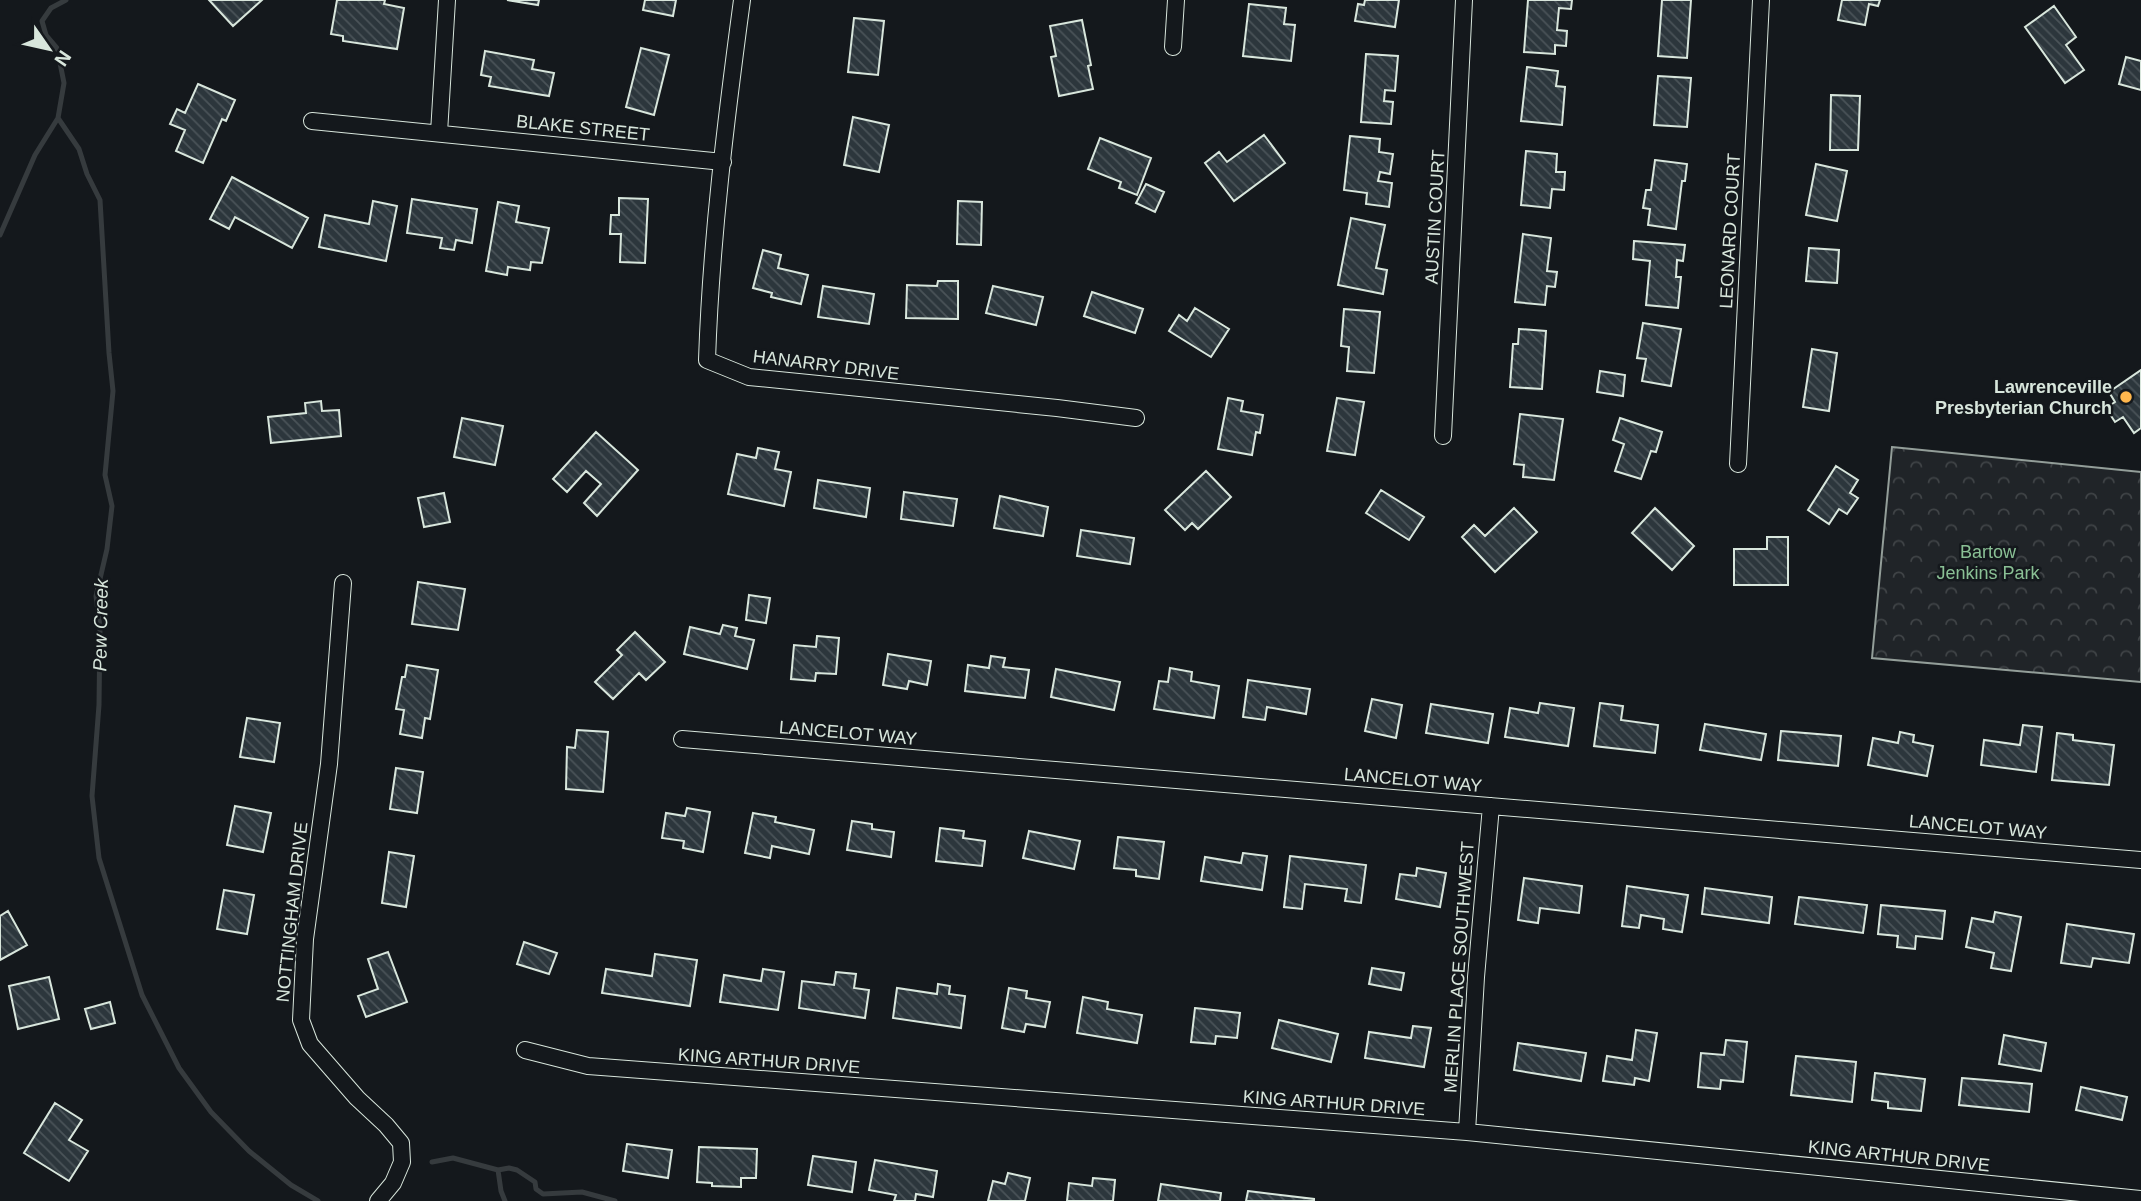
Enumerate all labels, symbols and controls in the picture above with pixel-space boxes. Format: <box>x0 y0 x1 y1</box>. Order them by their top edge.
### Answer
north arrow <box>14 14 84 84</box>
text: N <box>50 47 75 70</box>
street label: BLAKE STREET <box>515 111 651 145</box>
street label: AUSTIN COURT <box>1421 149 1449 285</box>
street label: LEONARD COURT <box>1716 153 1744 309</box>
street label: HANARRY DRIVE <box>752 346 900 384</box>
place label: Lawrenceville Presbyterian Church <box>1935 377 2112 418</box>
marker: Lawrenceville Presbyterian Church <box>2118 389 2134 405</box>
park label: Bartow Jenkins Park <box>1936 542 2041 583</box>
water label: Pew Creek <box>89 577 112 672</box>
street label: LANCELOT WAY <box>778 717 918 749</box>
street label: LANCELOT WAY <box>1343 764 1483 796</box>
street label: LANCELOT WAY <box>1908 811 2048 843</box>
street label: NOTTINGHAM DRIVE <box>273 821 311 1003</box>
street label: MERLIN PLACE SOUTHWEST <box>1440 841 1478 1093</box>
street label: KING ARTHUR DRIVE <box>677 1045 861 1077</box>
street label: KING ARTHUR DRIVE <box>1242 1087 1426 1119</box>
street label: KING ARTHUR DRIVE <box>1807 1137 1991 1175</box>

